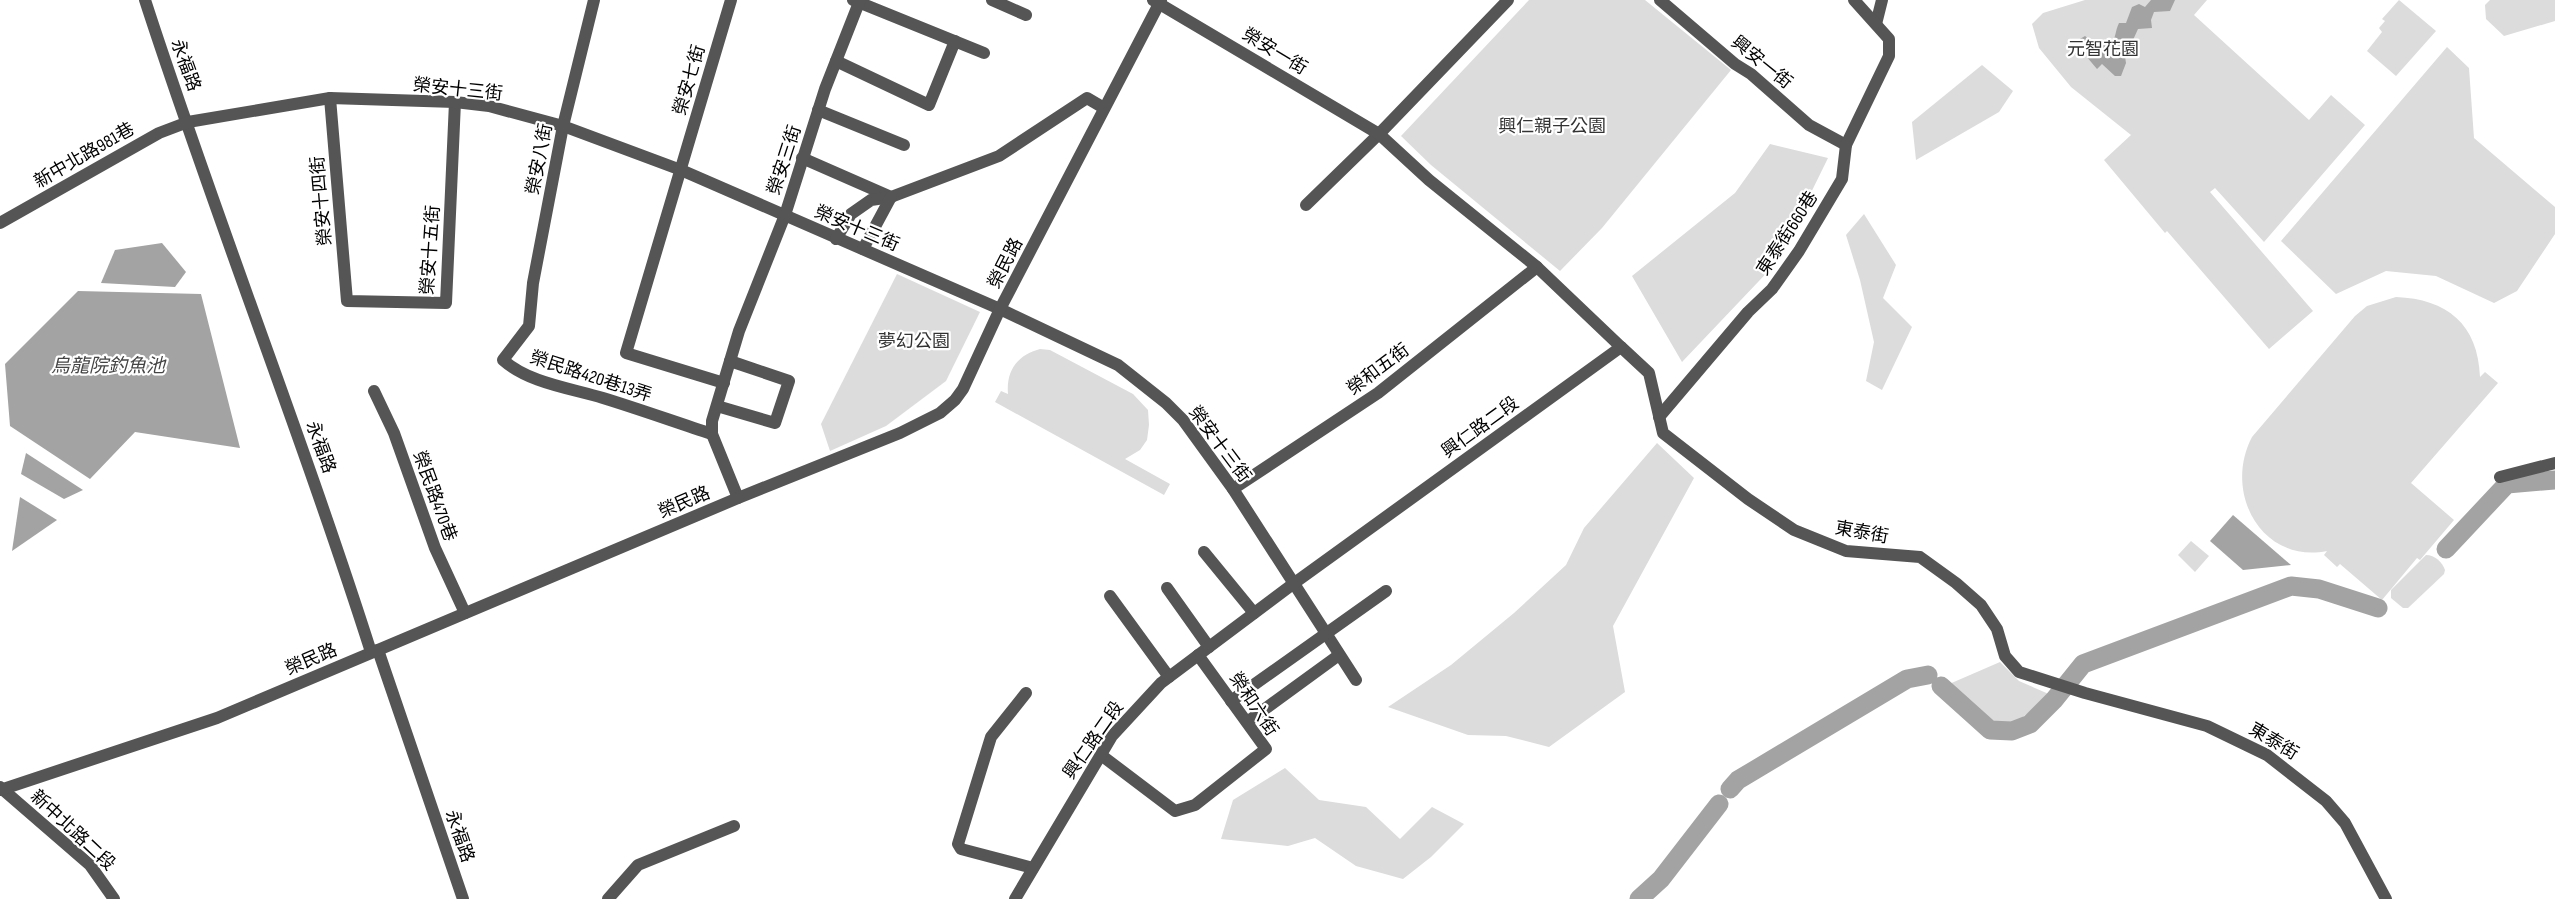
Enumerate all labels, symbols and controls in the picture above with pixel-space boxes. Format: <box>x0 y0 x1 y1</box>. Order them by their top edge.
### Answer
street label: 榮安一街 <box>1238 24 1311 79</box>
street label: 興安一街 <box>1727 32 1796 93</box>
street label: 永福路 <box>166 36 205 94</box>
park label: 元智花園 <box>2067 39 2139 60</box>
street label: 榮安七街 <box>669 43 709 118</box>
street label: 榮安十三街 <box>412 74 504 105</box>
park label: 興仁親子公園 <box>1498 116 1606 137</box>
street label: 新中北路981巷 <box>30 118 138 193</box>
street label: 榮安八街 <box>522 122 557 196</box>
street label: 榮安三街 <box>763 123 806 198</box>
street label: 榮安十四街 <box>307 155 336 247</box>
street label: 東泰街660巷 <box>1753 187 1822 279</box>
street label: 榮安十三街 <box>811 201 902 256</box>
street label: 榮安十五街 <box>417 204 444 296</box>
street label: 榮民路 <box>984 234 1027 292</box>
park label: 夢幻公園 <box>878 331 950 352</box>
street label: 榮和五街 <box>1343 339 1413 399</box>
street label: 榮民路420巷13弄 <box>527 347 654 406</box>
water label: 烏龍院釣魚池 <box>51 355 167 378</box>
street label: 興仁路二段 <box>1438 392 1523 462</box>
street label: 榮安十三街 <box>1184 402 1255 487</box>
street label: 永福路 <box>301 418 340 476</box>
street label: 榮民路470巷 <box>408 448 461 544</box>
street label: 榮民路 <box>655 482 713 523</box>
street label: 東泰街 <box>1834 517 1890 548</box>
street label: 榮民路 <box>282 639 340 680</box>
street label: 榮和六街 <box>1225 669 1282 740</box>
street label: 興仁路二段 <box>1059 697 1128 783</box>
street label: 東泰街 <box>2245 719 2302 764</box>
street label: 新中北路二段 <box>26 786 119 875</box>
street label: 永福路 <box>441 807 478 865</box>

